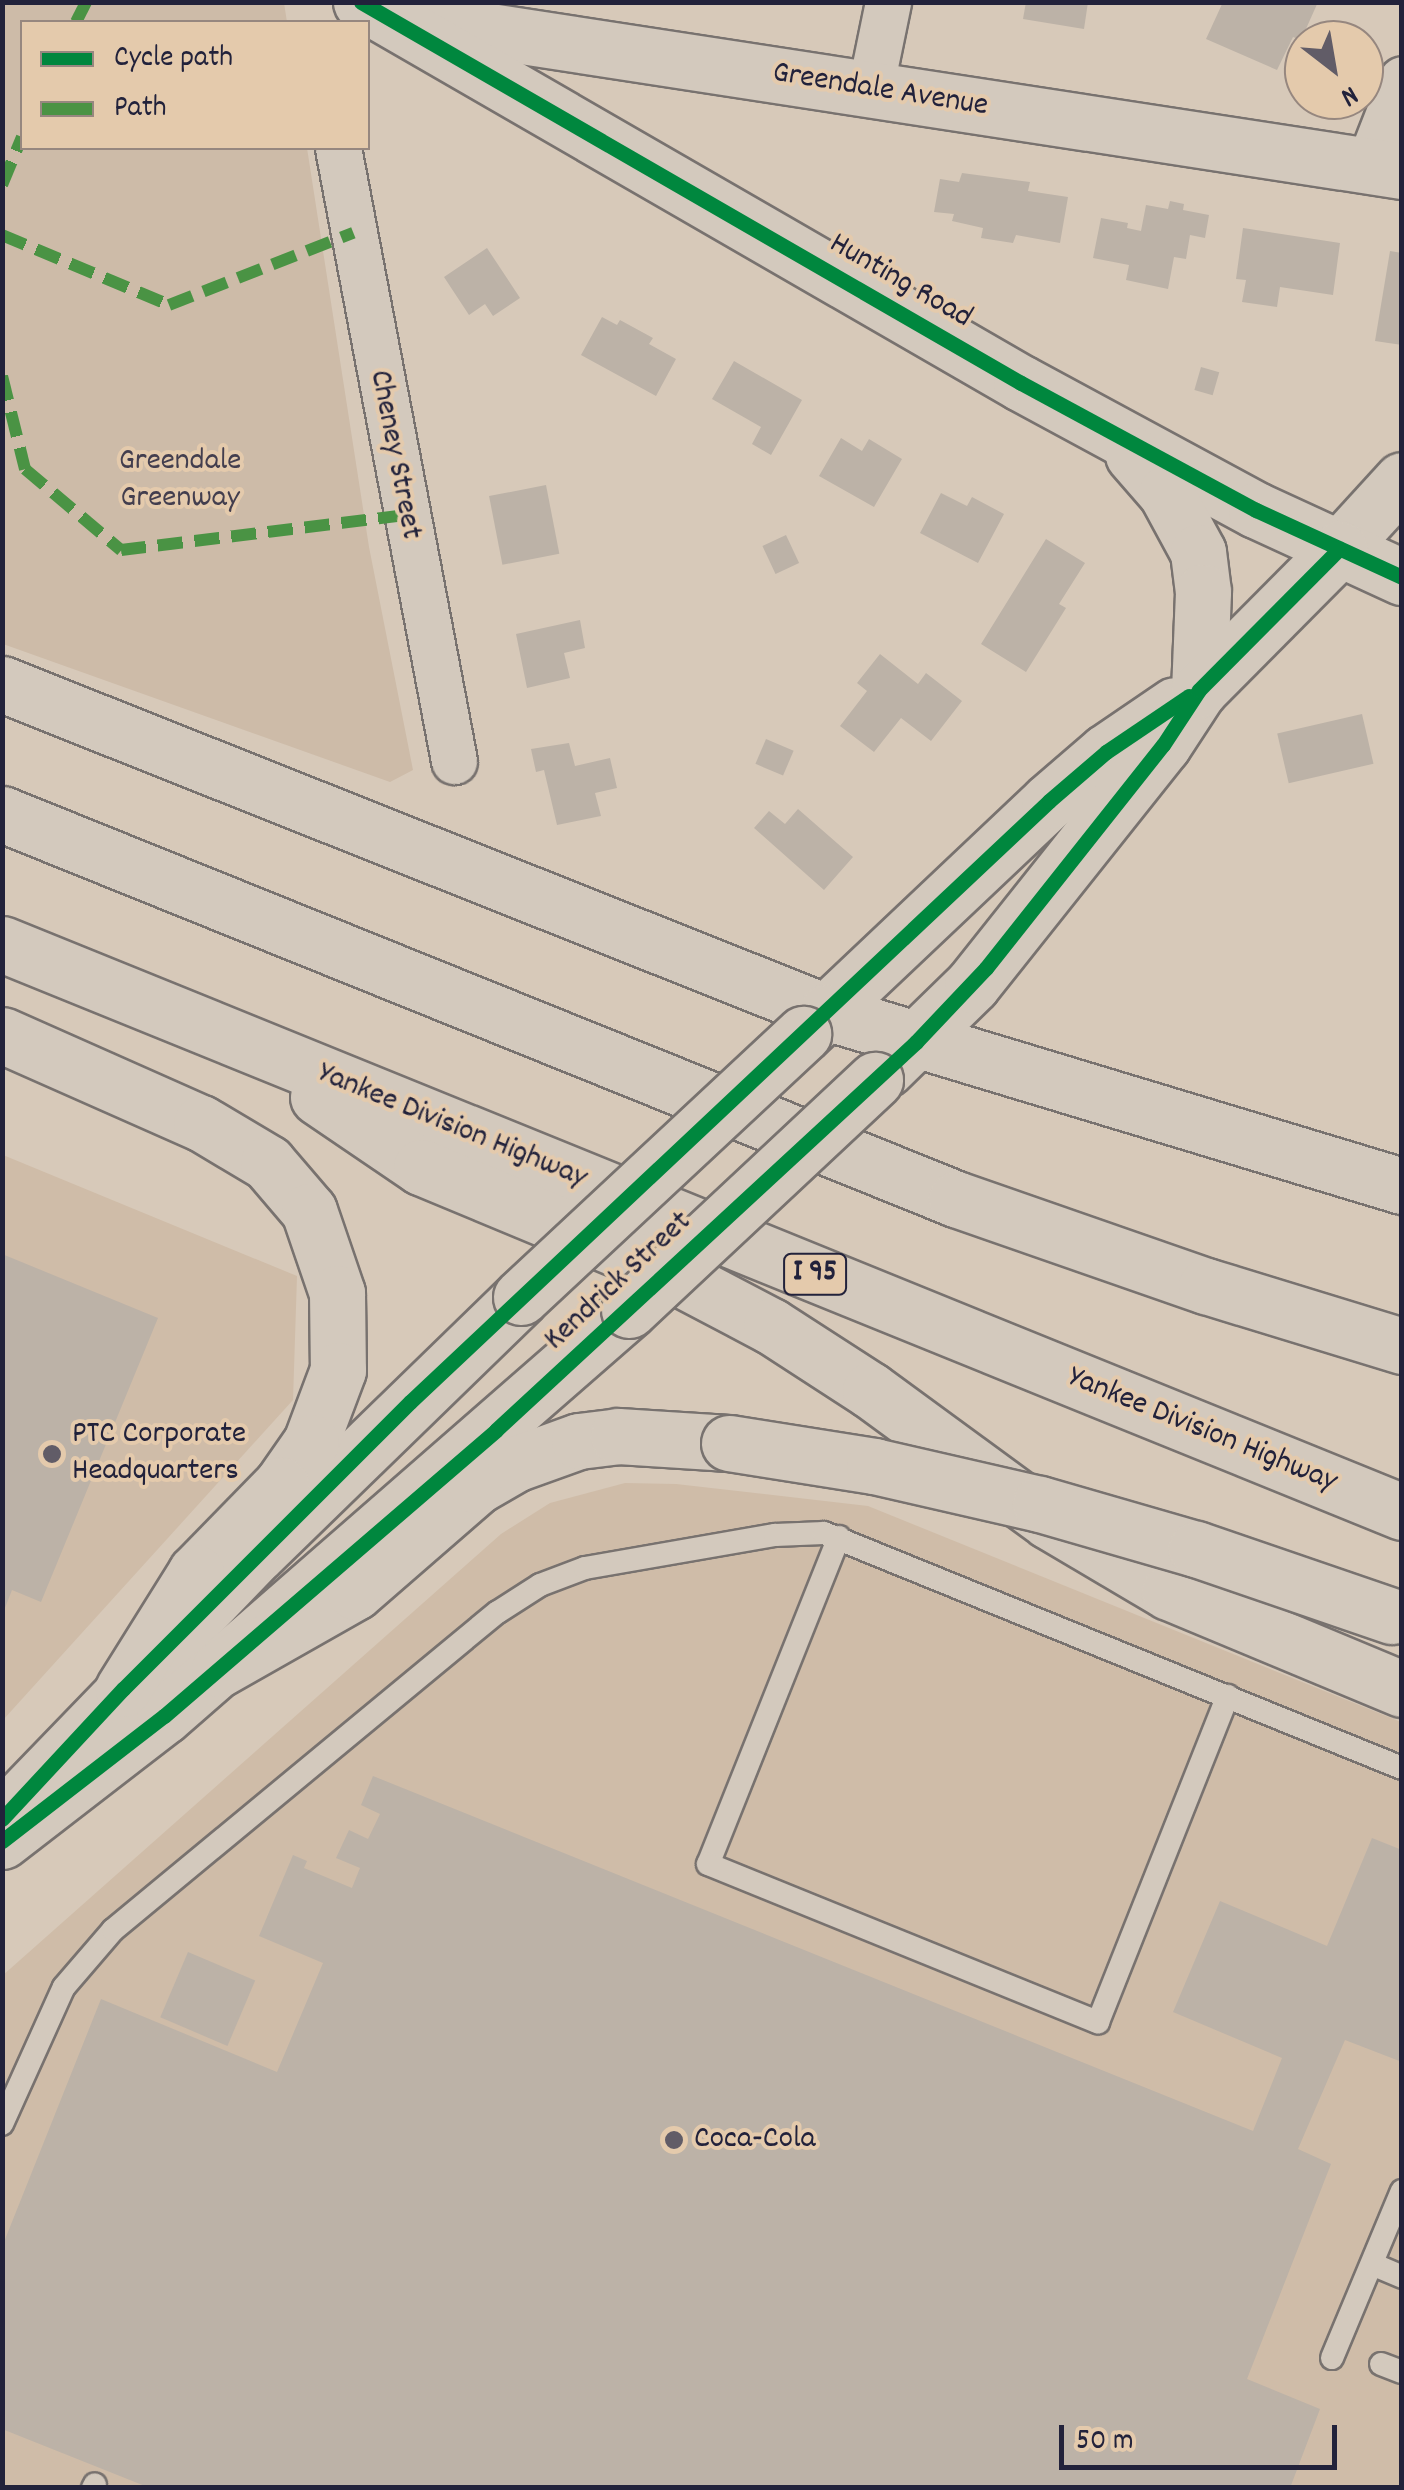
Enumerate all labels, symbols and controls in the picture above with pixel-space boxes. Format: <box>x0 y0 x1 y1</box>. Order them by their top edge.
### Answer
legend <box>20 20 370 150</box>
north arrow <box>1284 20 1384 120</box>
text: Cycle path <box>114 38 233 81</box>
street label: Greendale Avenue <box>770 55 990 127</box>
text: N <box>1332 73 1365 115</box>
text: Path <box>114 88 167 131</box>
street label: Hunting Road <box>822 226 978 338</box>
street label: Cheney Street <box>359 367 429 543</box>
park label: Greendale Greenway <box>119 444 241 519</box>
street label: Yankee Division Highway <box>312 1055 592 1199</box>
street label: Kendrick Street <box>537 1204 701 1360</box>
road number: I 95 <box>782 1249 848 1299</box>
street label: Yankee Division Highway <box>1062 1359 1342 1503</box>
place label: PTC Corporate Headquarters <box>72 1417 246 1492</box>
marker: PTC Corporate Headquarters <box>41 1443 63 1465</box>
place label: Coca-Cola <box>694 2121 816 2159</box>
marker: Coca-Cola <box>663 2129 685 2151</box>
scale bar <box>1064 2405 1342 2467</box>
text: 50 m <box>1076 2421 1134 2464</box>

